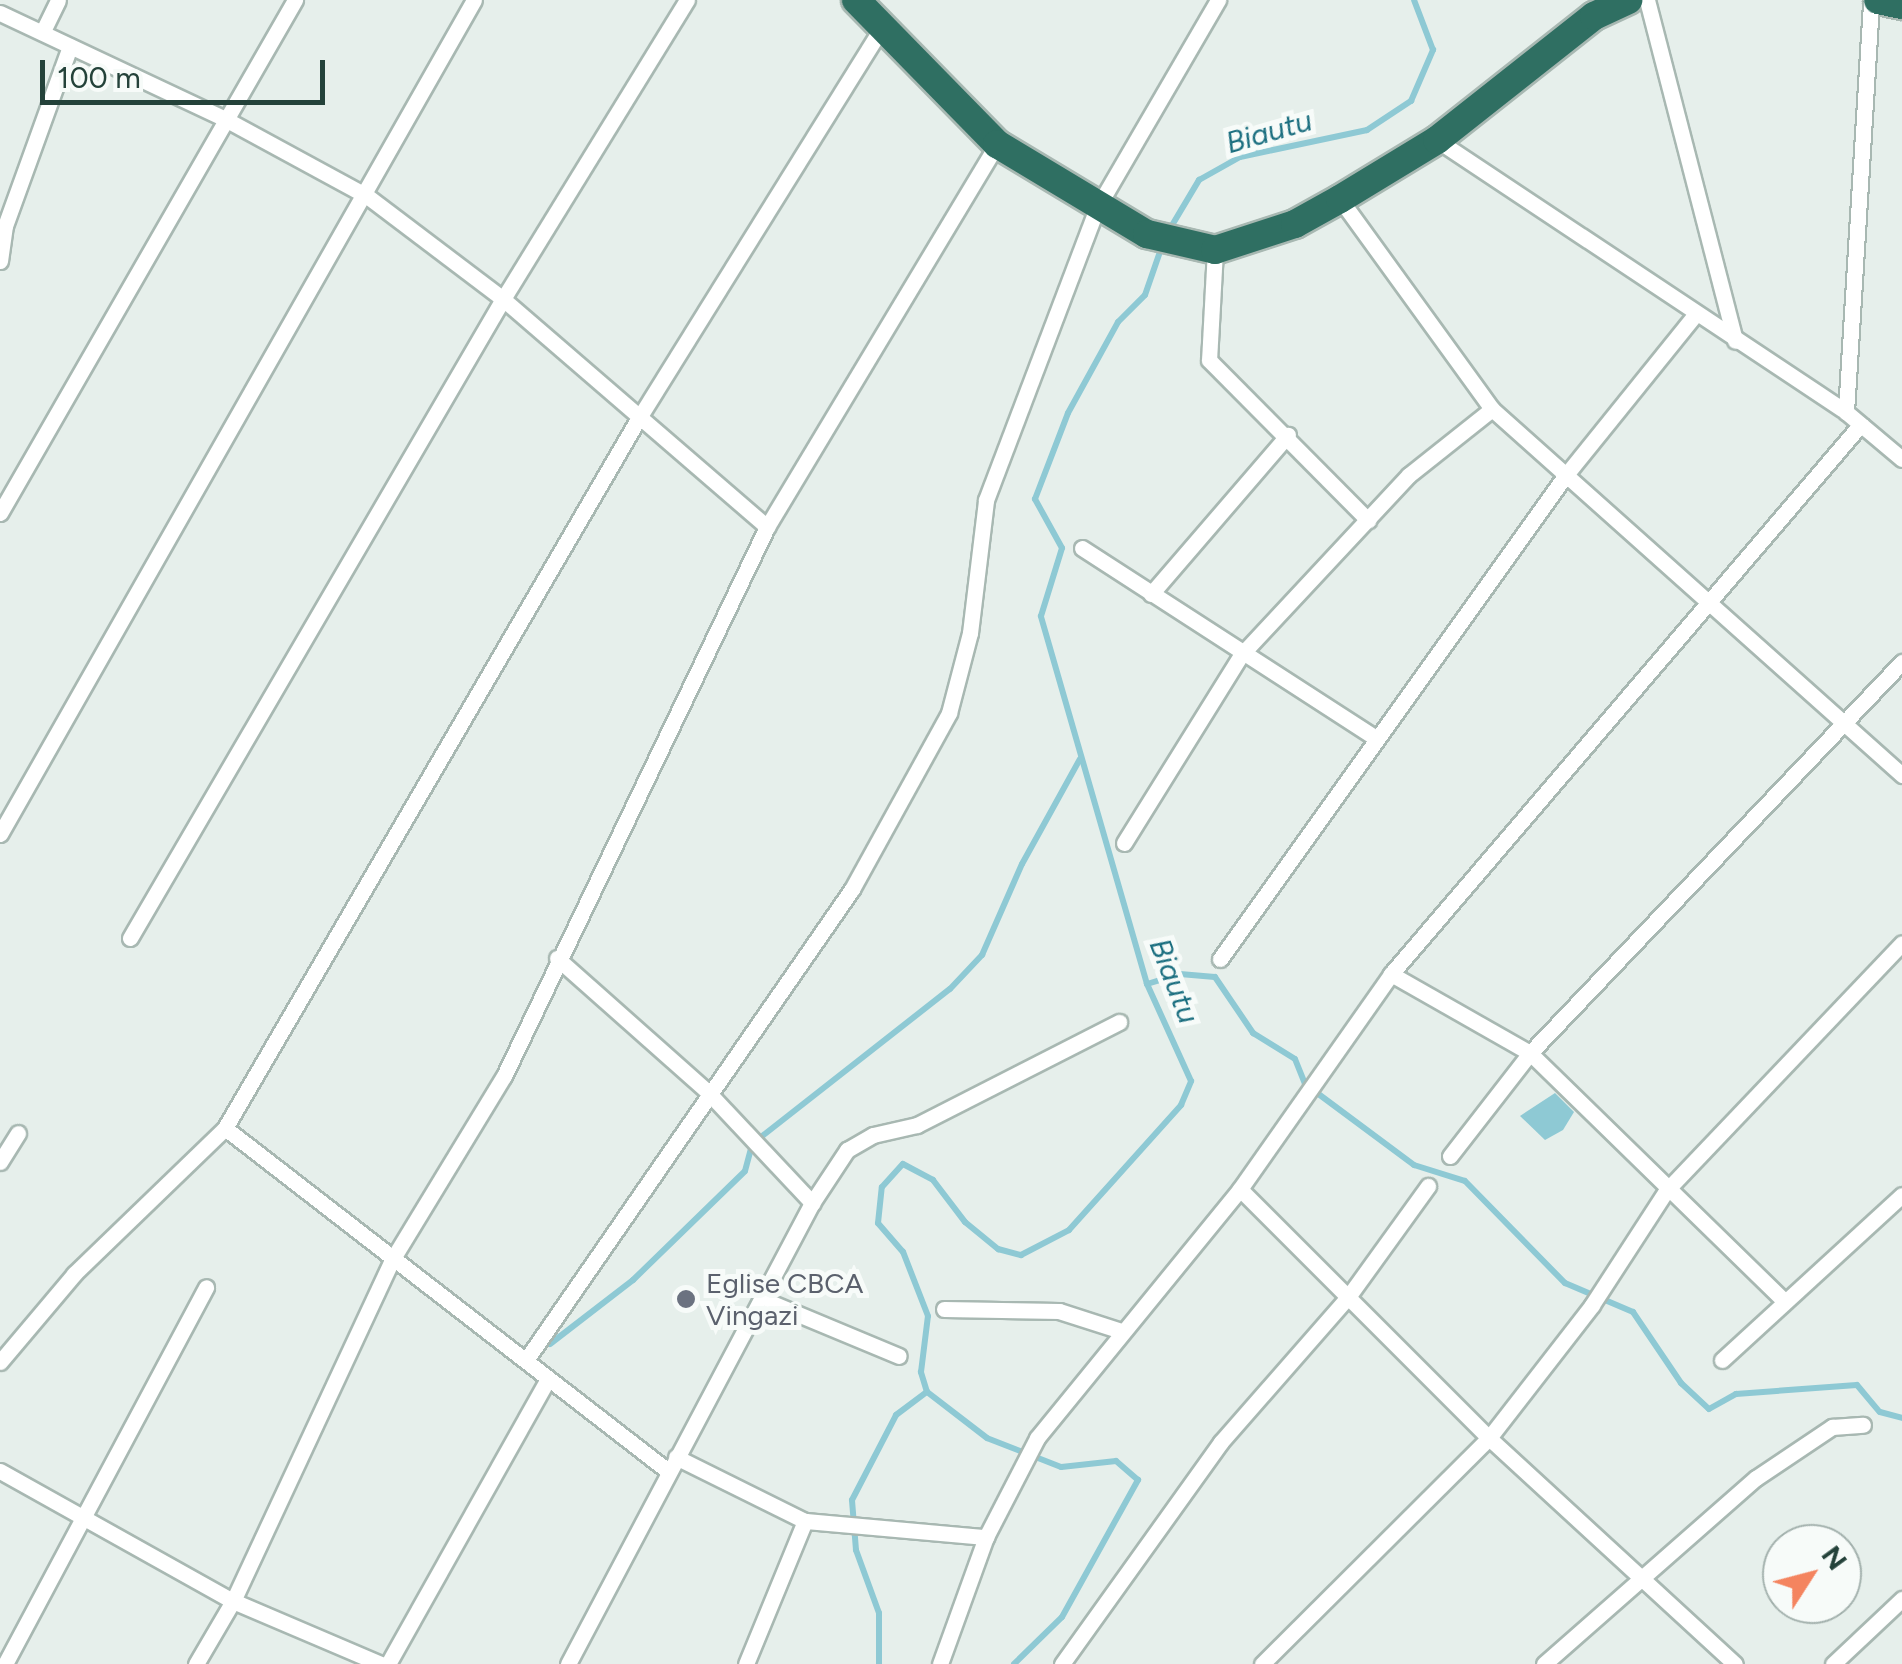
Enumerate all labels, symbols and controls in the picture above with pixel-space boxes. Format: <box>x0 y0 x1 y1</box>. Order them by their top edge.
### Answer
scale bar <box>45 40 330 102</box>
text: 100 m <box>57 59 141 96</box>
water label: Biautu <box>1222 103 1316 161</box>
water label: Biautu <box>1141 933 1207 1029</box>
place label: Eglise CBCA Vingazi <box>706 1266 863 1332</box>
marker: Eglise CBCA Vingazi <box>675 1288 697 1310</box>
north arrow <box>1762 1524 1862 1624</box>
text: N <box>1815 1539 1855 1576</box>

